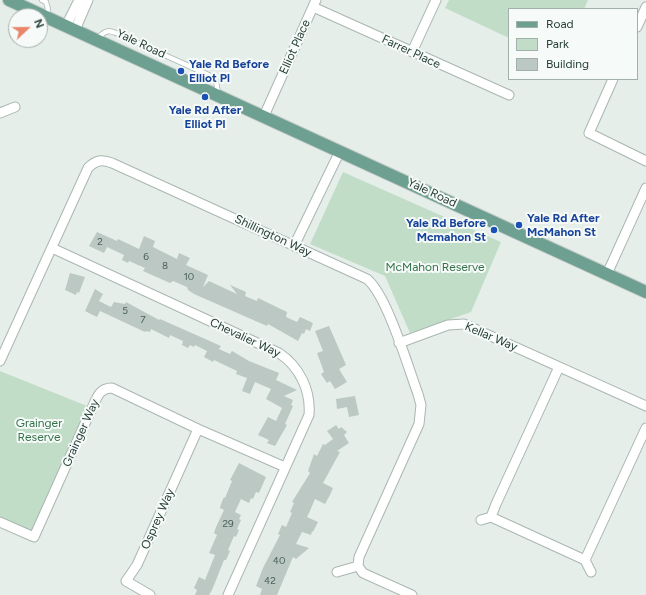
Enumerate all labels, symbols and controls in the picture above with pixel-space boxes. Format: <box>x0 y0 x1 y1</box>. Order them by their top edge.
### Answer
north arrow <box>8 8 48 48</box>
legend <box>508 8 638 80</box>
text: N <box>31 17 46 30</box>
street label: Elliot Place <box>277 17 313 77</box>
text: Road <box>546 17 574 31</box>
street label: Yale Road <box>114 26 168 62</box>
street label: Farrer Place <box>379 32 443 72</box>
text: Park <box>546 37 569 51</box>
place label: Yale Rd Before Elliot Pl <box>189 57 269 85</box>
text: Building <box>546 57 589 71</box>
marker: Yale Rd Before Elliot Pl <box>176 66 186 76</box>
marker: Yale Rd After Elliot Pl <box>200 92 210 102</box>
place label: Yale Rd After Elliot Pl <box>169 103 241 131</box>
street label: Yale Road <box>405 175 459 211</box>
place label: Yale Rd After McMahon St <box>527 211 600 239</box>
street label: Shillington Way <box>232 212 314 260</box>
place label: Yale Rd Before Mcmahon St <box>406 216 486 244</box>
marker: Yale Rd After McMahon St <box>514 220 524 230</box>
marker: Yale Rd Before Mcmahon St <box>489 225 499 235</box>
house number: 2 <box>97 236 103 248</box>
house number: 6 <box>143 251 149 263</box>
house number: 8 <box>162 260 168 272</box>
park label: McMahon Reserve <box>385 260 485 274</box>
house number: 10 <box>184 271 194 283</box>
house number: 5 <box>122 305 128 317</box>
house number: 7 <box>140 314 146 326</box>
street label: Chevalier Way <box>207 315 283 361</box>
street label: Kellar Way <box>463 320 519 354</box>
street label: Grainger Way <box>60 397 102 469</box>
park label: Grainger Reserve <box>16 416 62 444</box>
street label: Osprey Way <box>138 486 178 552</box>
house number: 29 <box>222 518 234 530</box>
house number: 40 <box>273 555 285 567</box>
house number: 42 <box>264 575 276 587</box>

